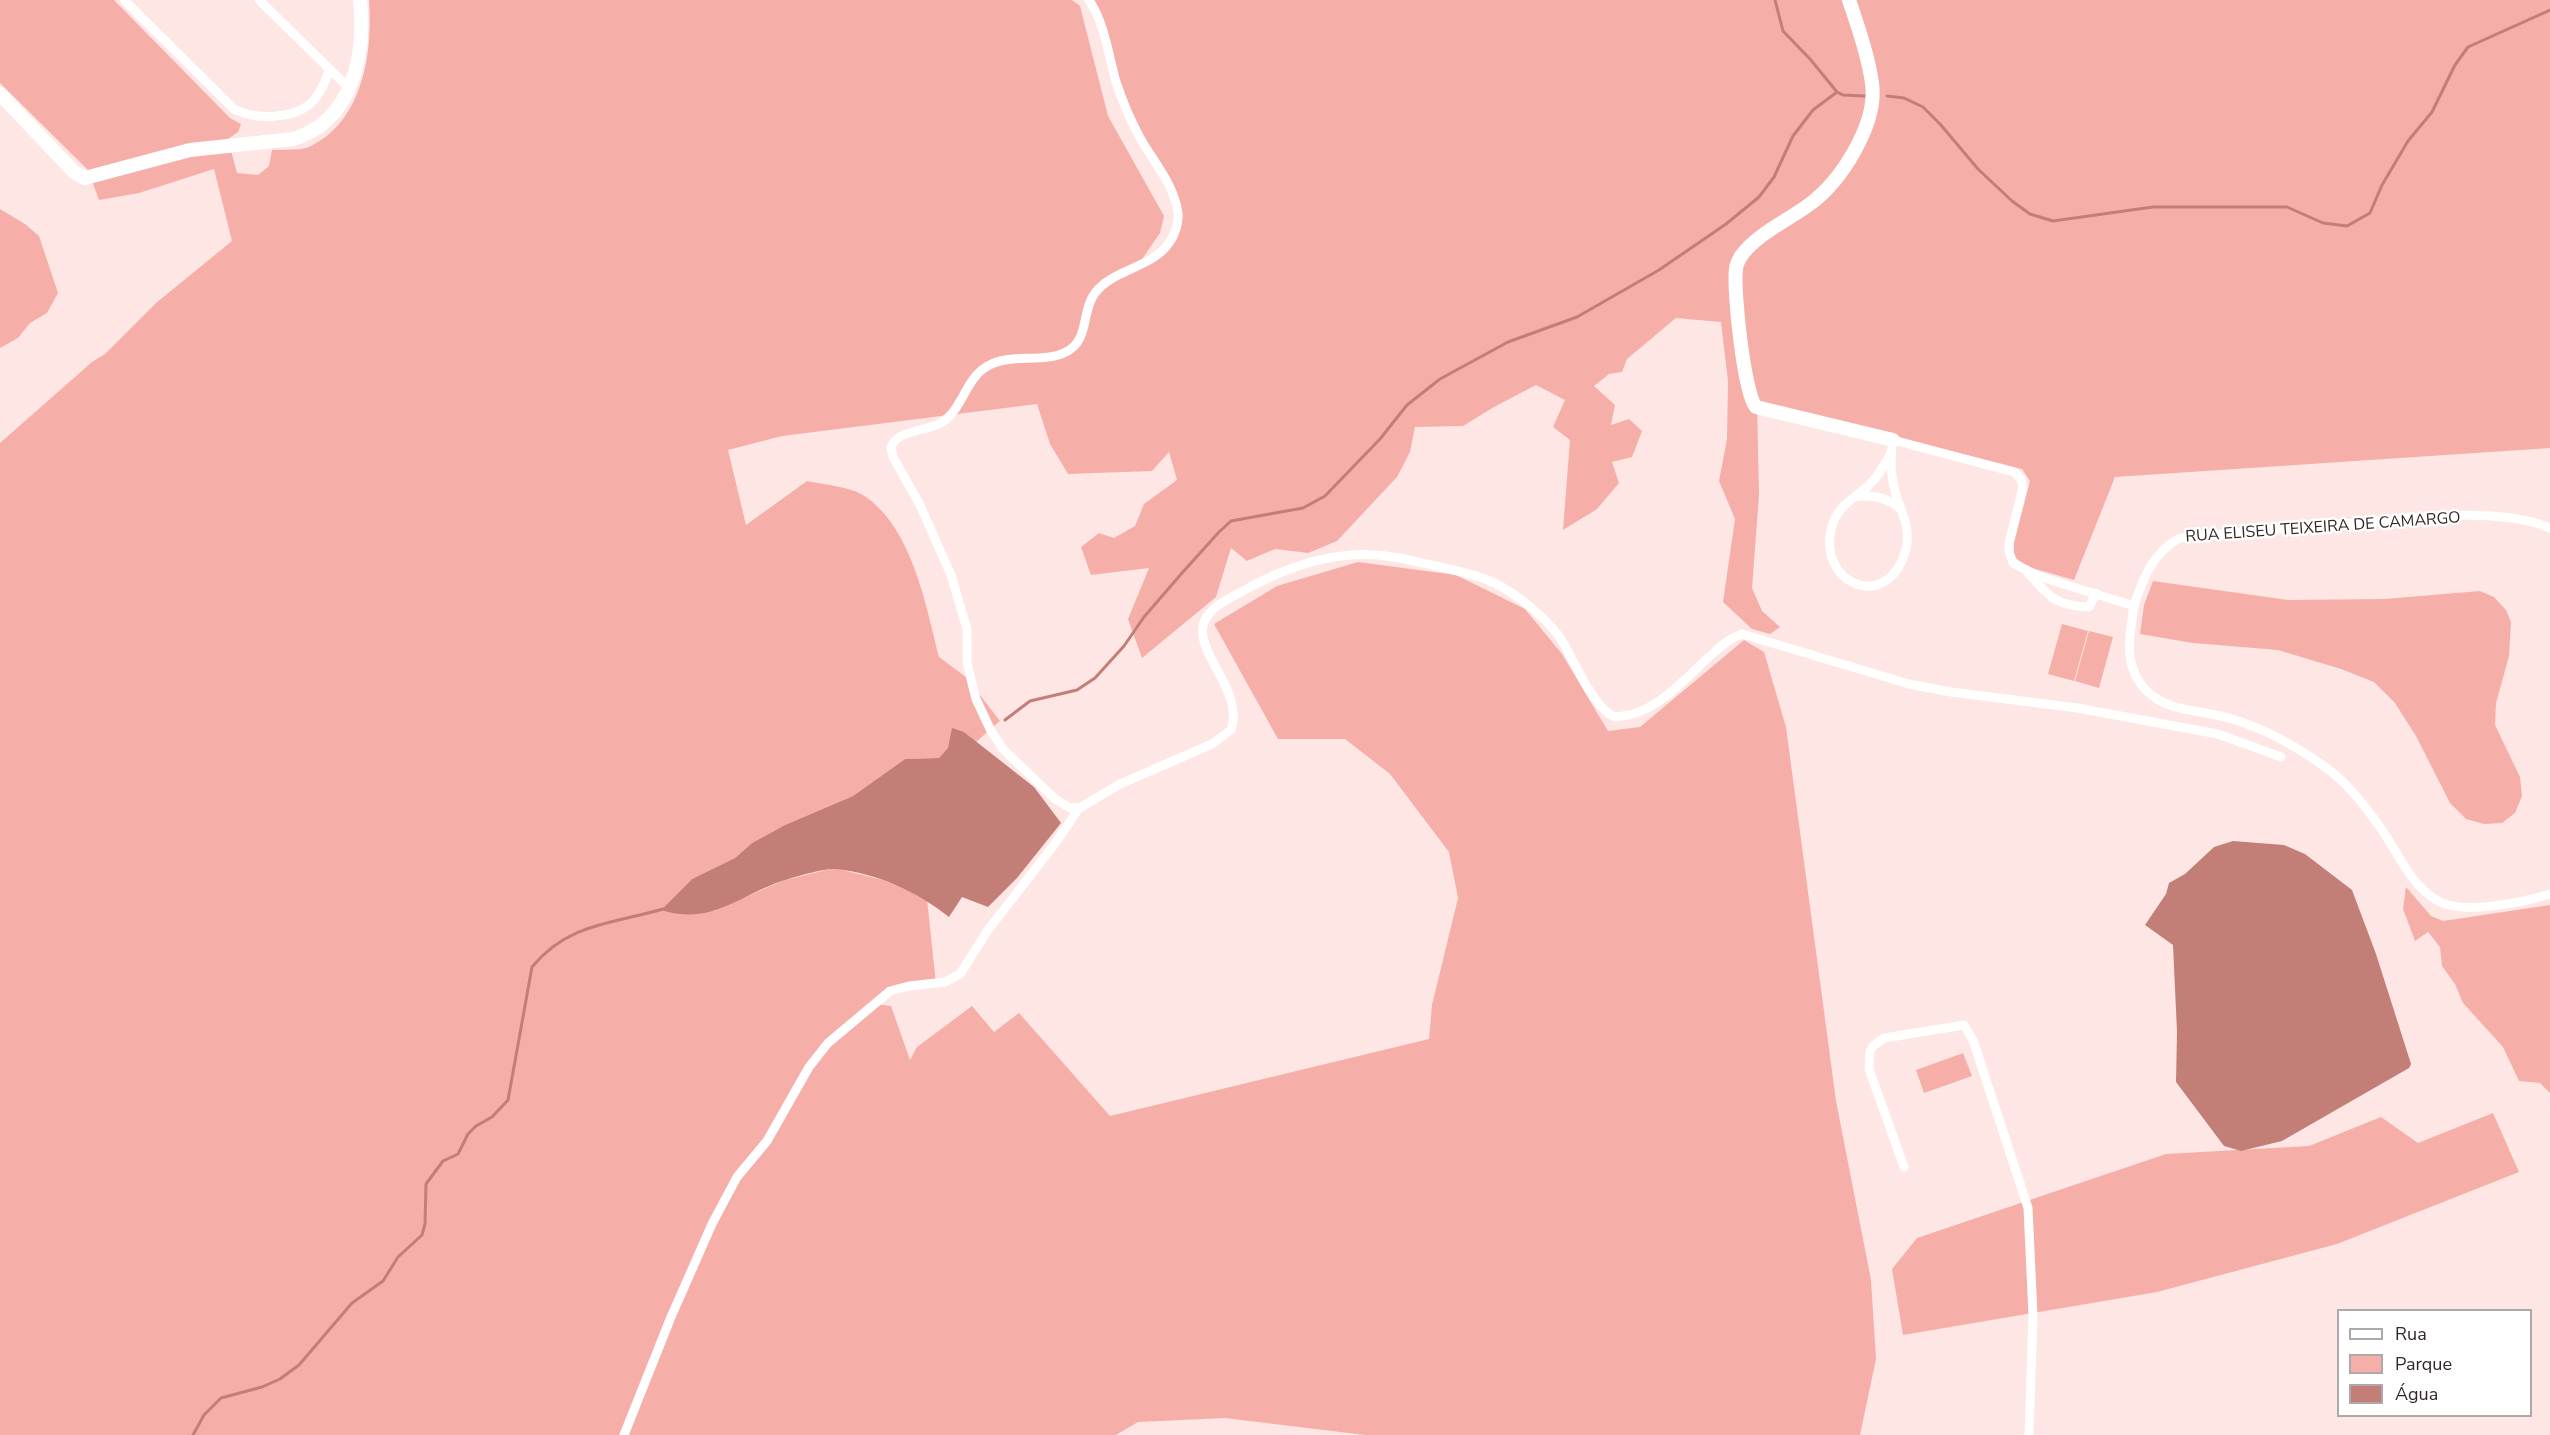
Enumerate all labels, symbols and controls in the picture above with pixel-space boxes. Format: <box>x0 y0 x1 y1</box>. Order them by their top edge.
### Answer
street label: RUA ELISEU TEIXEIRA DE CAMARGO <box>2185 509 2461 547</box>
legend <box>2337 1309 2532 1417</box>
text: Rua <box>2395 1322 2427 1346</box>
text: Parque <box>2395 1352 2452 1376</box>
text: Água <box>2395 1382 2438 1406</box>

